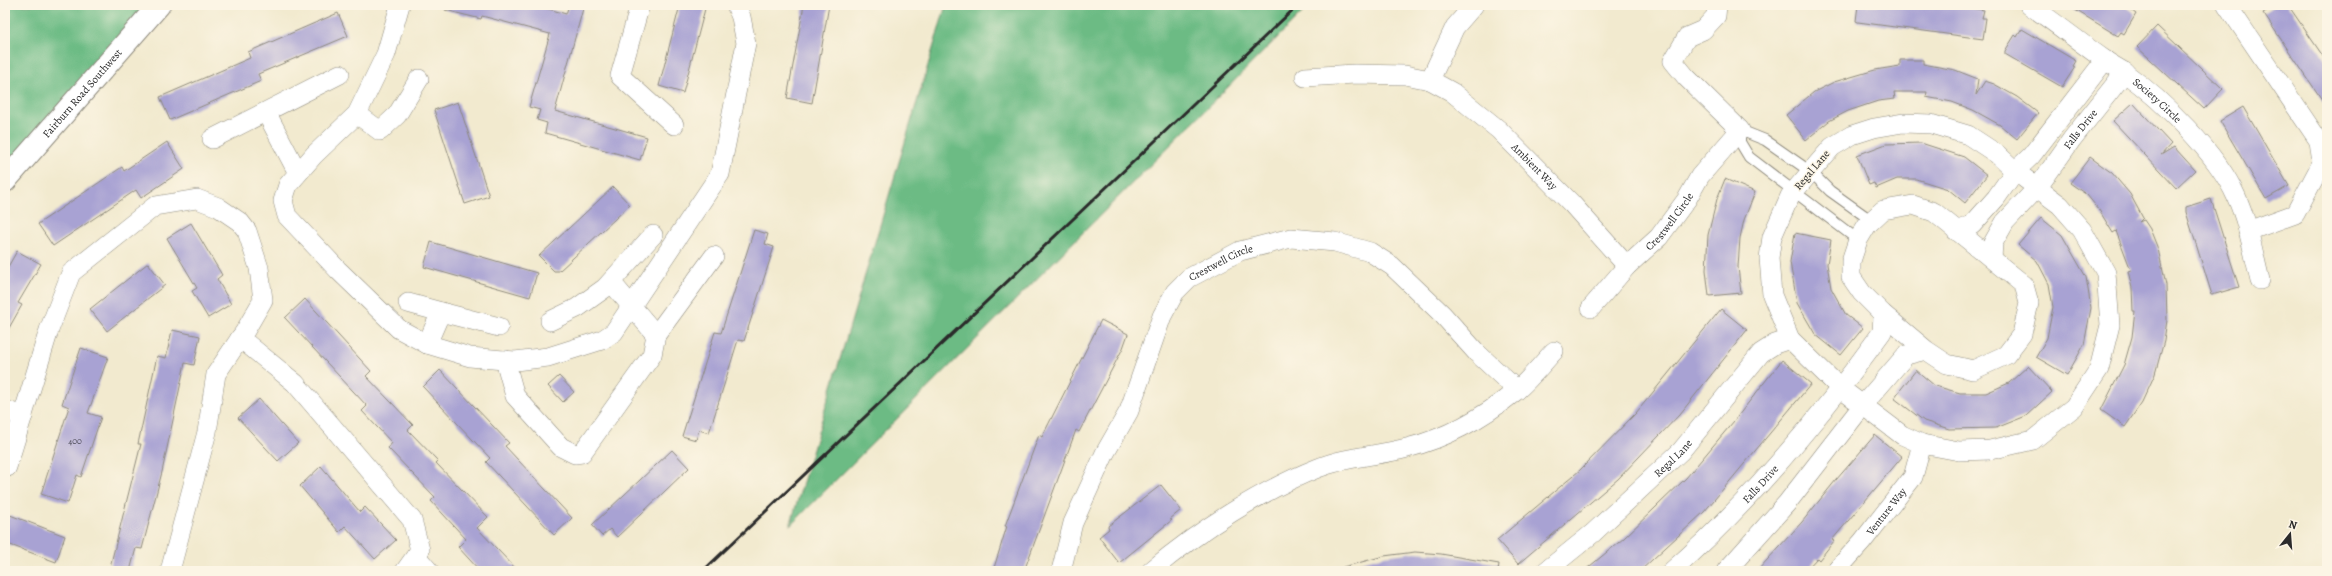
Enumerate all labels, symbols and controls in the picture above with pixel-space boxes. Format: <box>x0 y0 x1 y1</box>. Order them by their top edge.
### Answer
street label: Fairburn Road Southwest <box>39 45 125 141</box>
street label: Society Circle <box>2130 74 2185 126</box>
street label: Falls Drive <box>2060 106 2100 152</box>
street label: Ambient Way <box>1508 139 1561 193</box>
street label: Regal Lane <box>1791 147 1833 193</box>
street label: Crestwell Circle <box>1642 190 1697 254</box>
street label: Crestwell Circle <box>1186 241 1254 284</box>
house number: 400 <box>68 435 82 447</box>
street label: Regal Lane <box>1650 436 1695 480</box>
street label: Falls Drive <box>1739 461 1782 506</box>
street label: Venture Way <box>1862 484 1910 539</box>
north arrow <box>2270 514 2310 554</box>
text: N <box>2287 517 2299 533</box>

